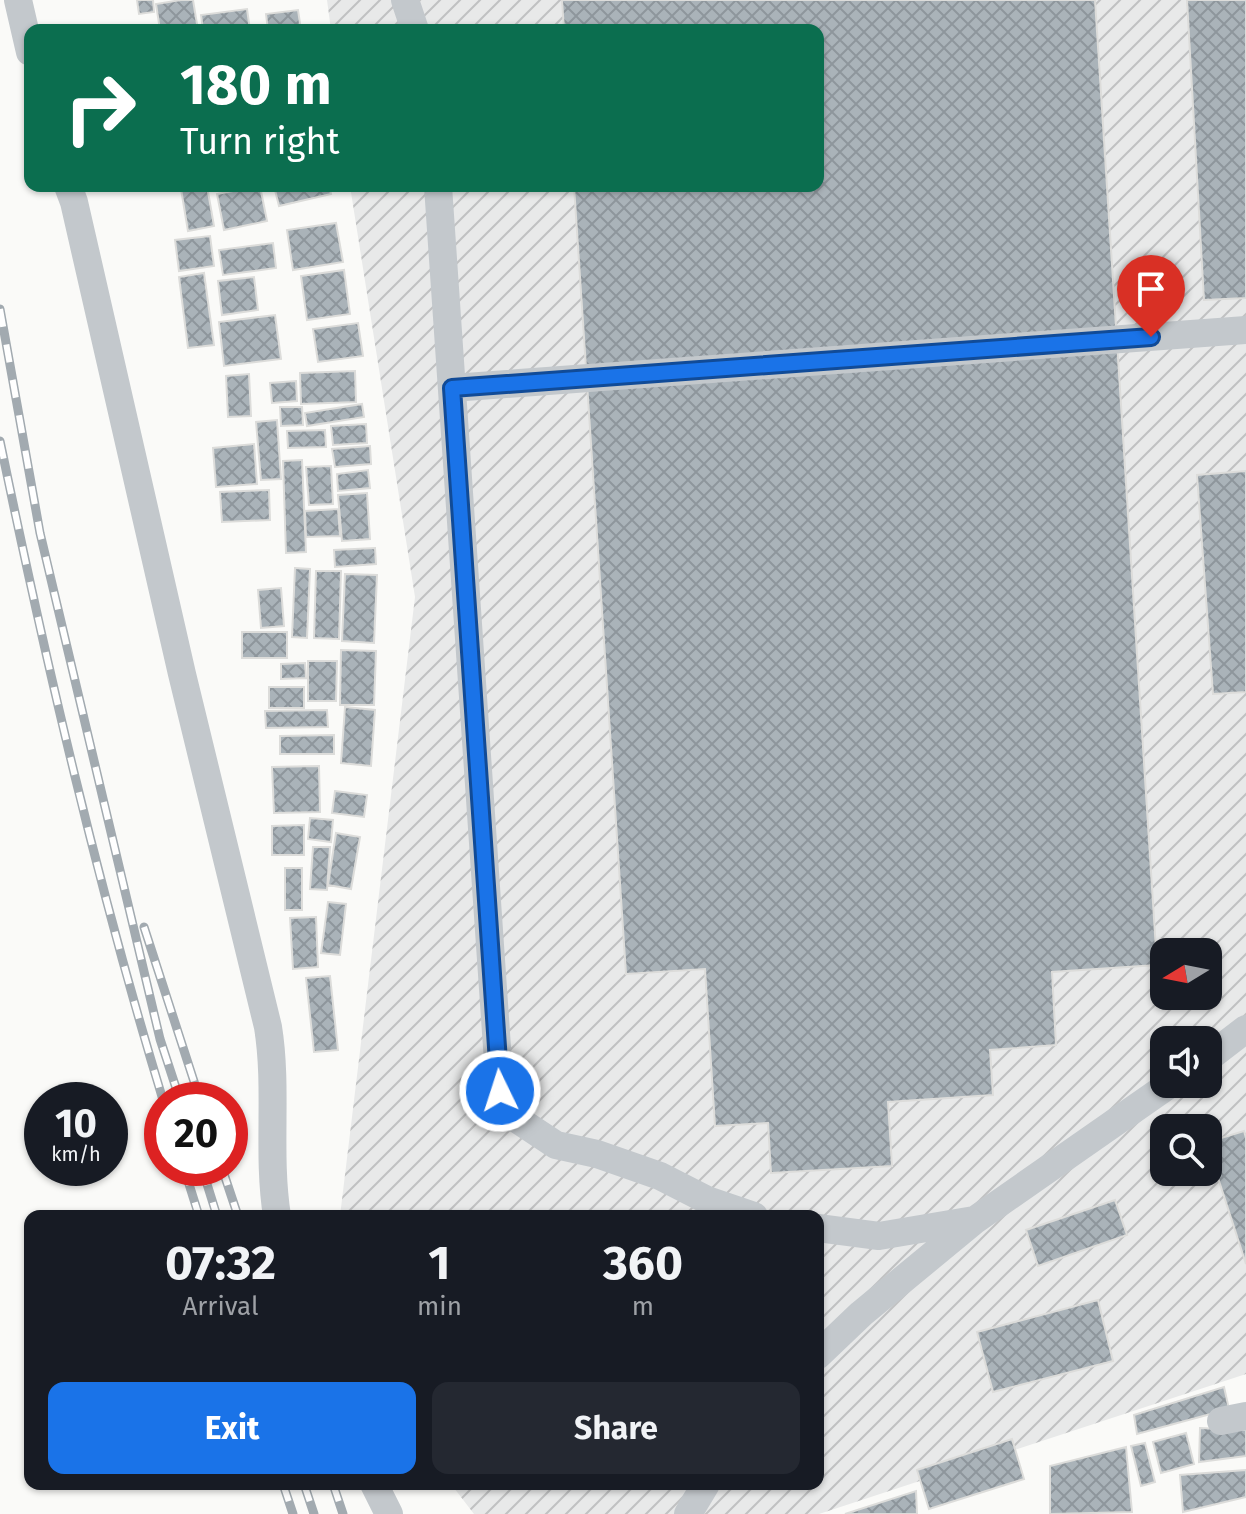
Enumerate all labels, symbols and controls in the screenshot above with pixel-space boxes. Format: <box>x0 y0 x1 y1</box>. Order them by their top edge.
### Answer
text: 180 m <box>180 52 332 119</box>
icon: right <box>48 56 152 160</box>
text: Turn right <box>180 120 340 164</box>
pin <box>1117 255 1185 337</box>
icon: arrive <box>1129 267 1173 311</box>
north arrow <box>1150 938 1222 1010</box>
map controls <box>1150 938 1222 1186</box>
button: sound <box>1150 1026 1222 1098</box>
position arrow <box>458 1049 542 1133</box>
speed limit sign: 20 <box>144 1082 248 1186</box>
text: 10 <box>55 1100 97 1148</box>
button: search <box>1150 1114 1222 1186</box>
text: km/h <box>51 1142 101 1166</box>
text: 07:32 <box>165 1234 276 1292</box>
text: 1 <box>428 1234 451 1292</box>
text: 360 <box>603 1234 683 1292</box>
text: Arrival <box>182 1291 259 1322</box>
text: min <box>417 1291 462 1322</box>
text: m <box>632 1291 654 1322</box>
button: Exit <box>48 1382 416 1474</box>
button: Share <box>432 1382 800 1474</box>

